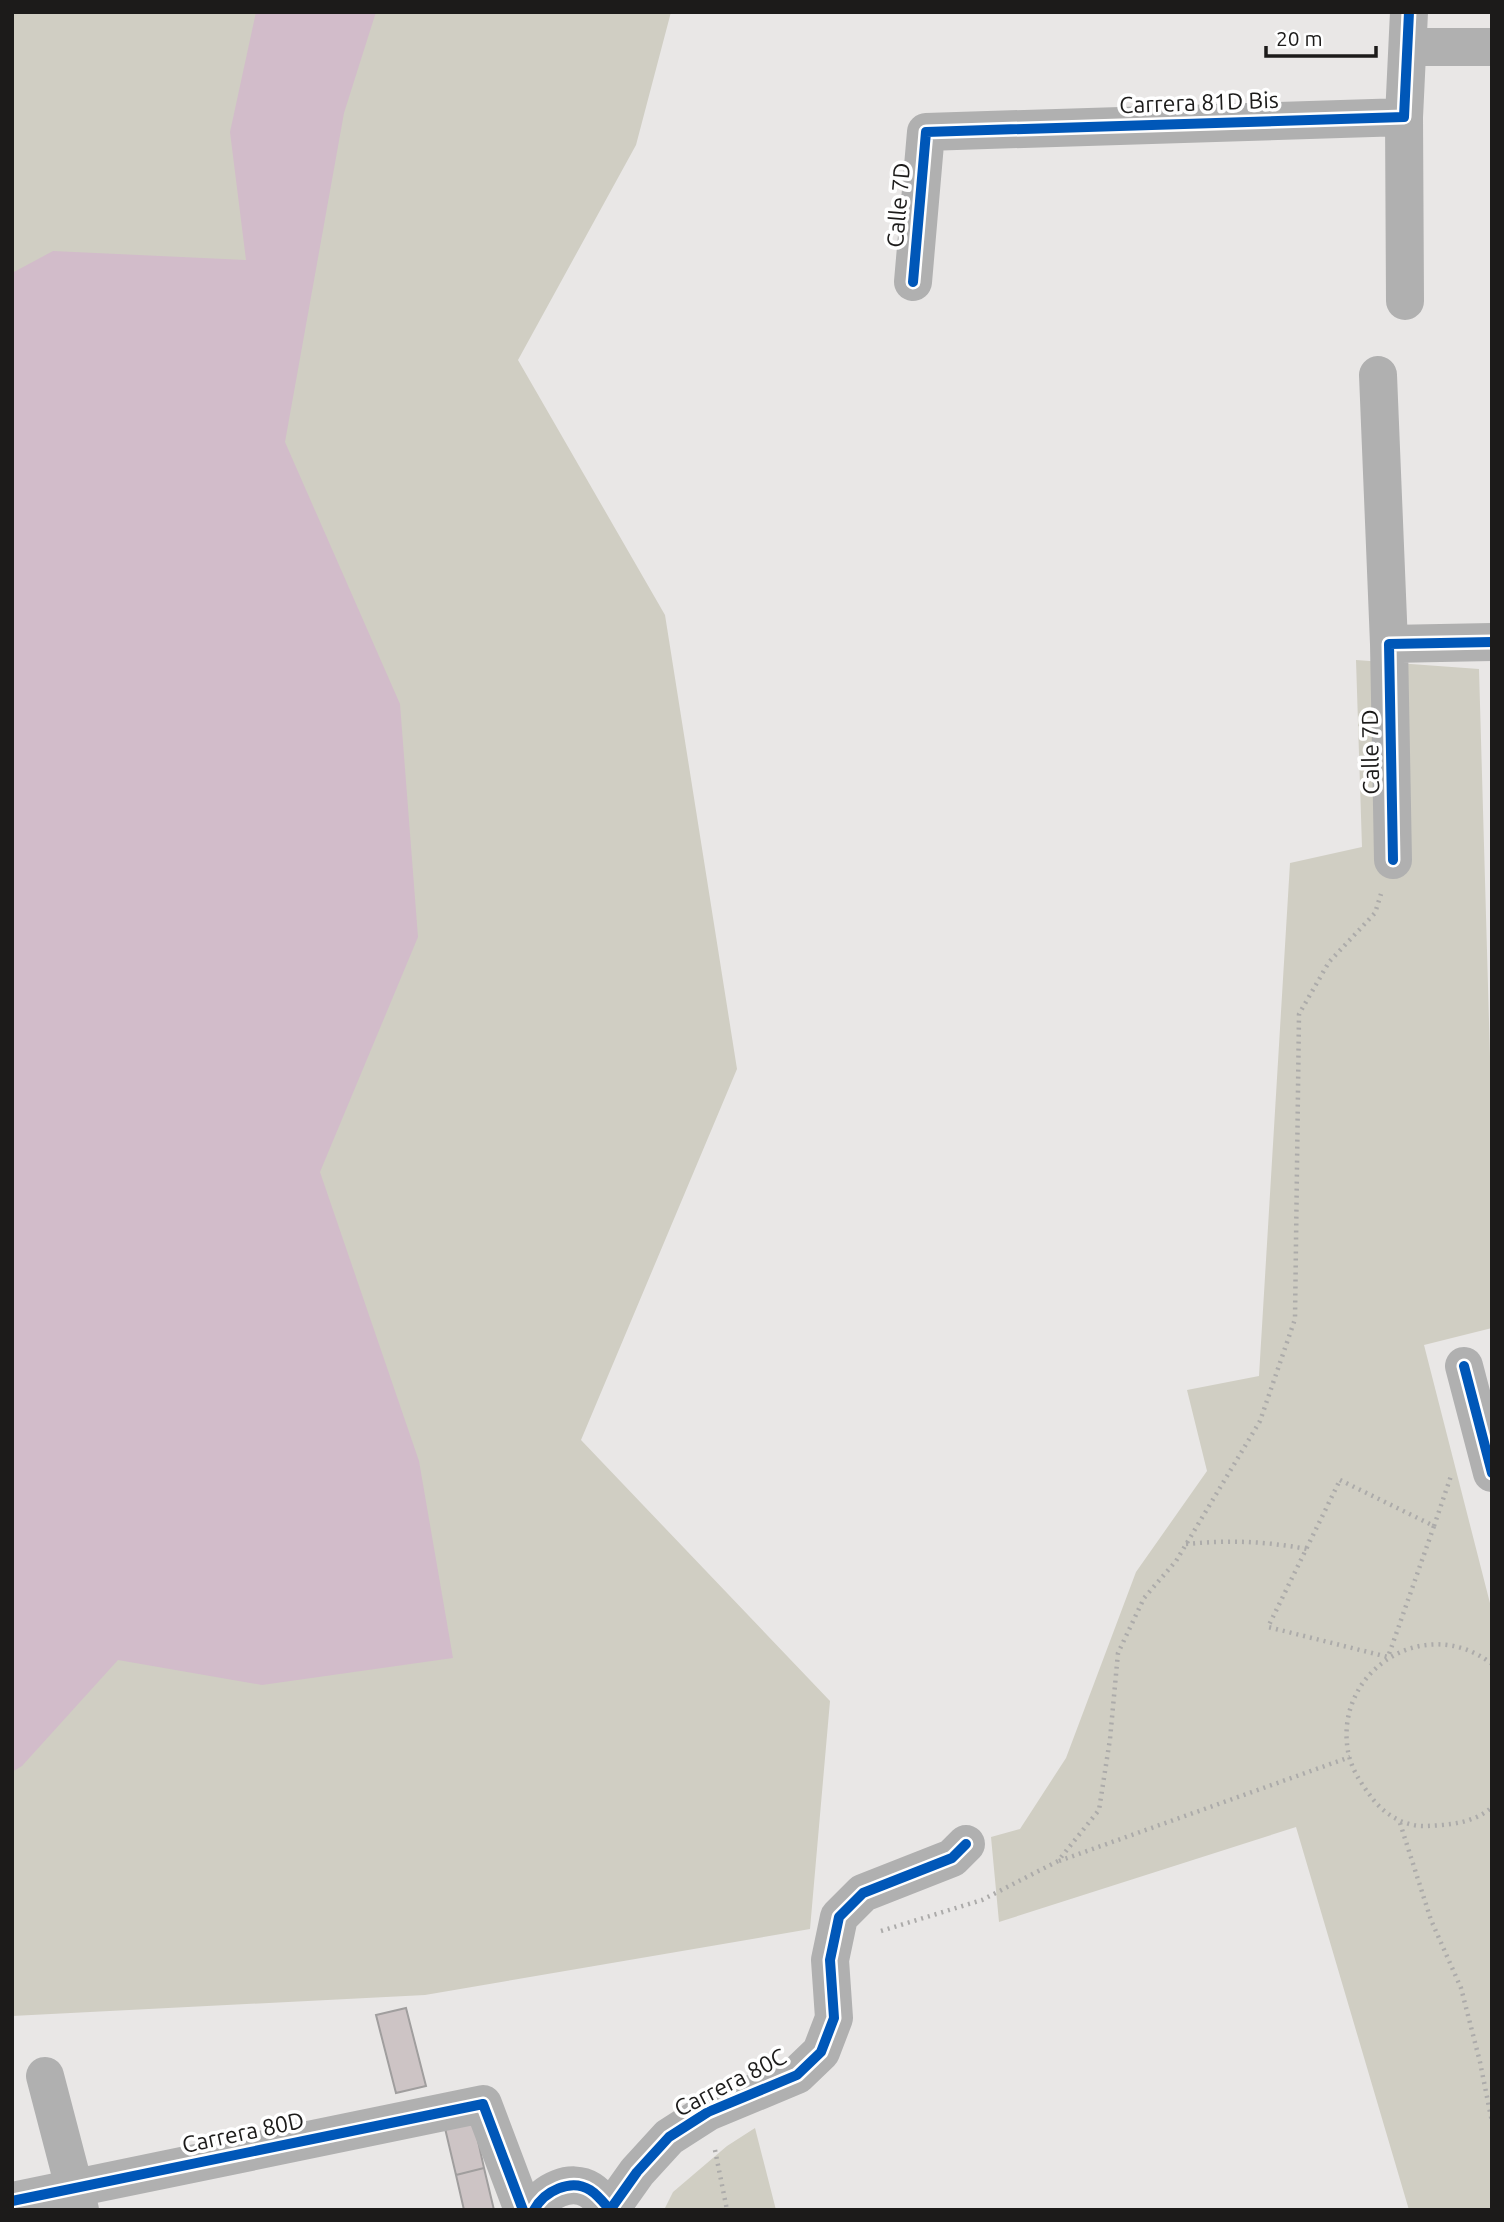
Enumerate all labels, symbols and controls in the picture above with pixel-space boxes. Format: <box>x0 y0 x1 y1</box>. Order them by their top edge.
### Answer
scale bar <box>1266 14 1376 58</box>
text: 20 m <box>1276 26 1323 50</box>
street label: Carrera 81D Bis <box>1119 87 1279 117</box>
street label: Calle 7D <box>882 161 914 249</box>
street label: Calle 7D <box>1357 709 1383 795</box>
street label: Carrera 80C <box>670 2043 790 2121</box>
street label: Carrera 80D <box>180 2107 306 2157</box>

